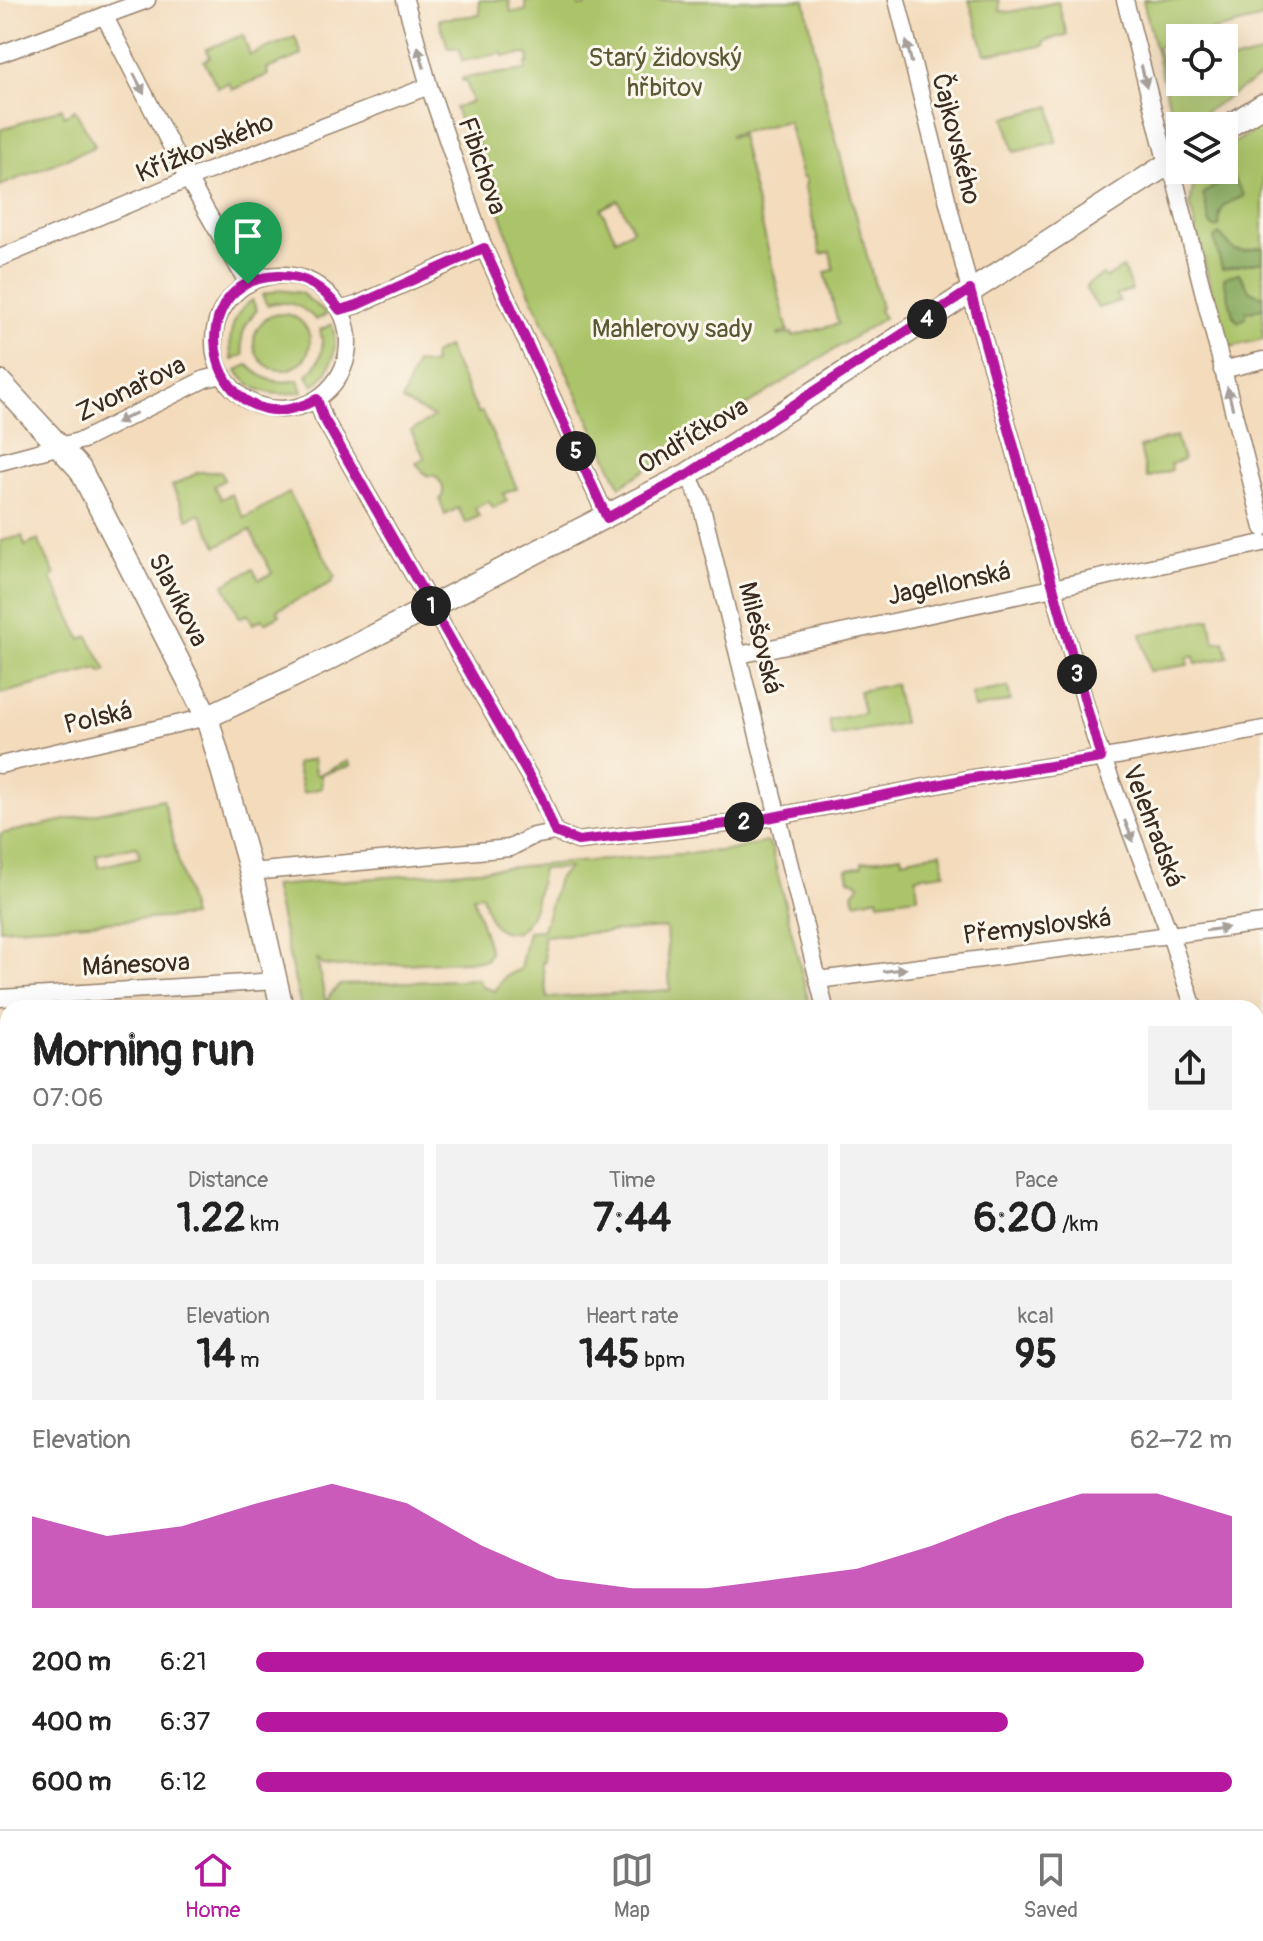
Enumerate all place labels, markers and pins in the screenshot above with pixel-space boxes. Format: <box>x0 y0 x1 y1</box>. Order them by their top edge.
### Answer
pin <box>214 202 282 284</box>
pin: 4 <box>907 299 947 339</box>
pin: 5 <box>556 431 596 471</box>
pin: 1 <box>411 586 451 626</box>
pin: 3 <box>1057 654 1097 694</box>
pin: 2 <box>724 802 764 842</box>

